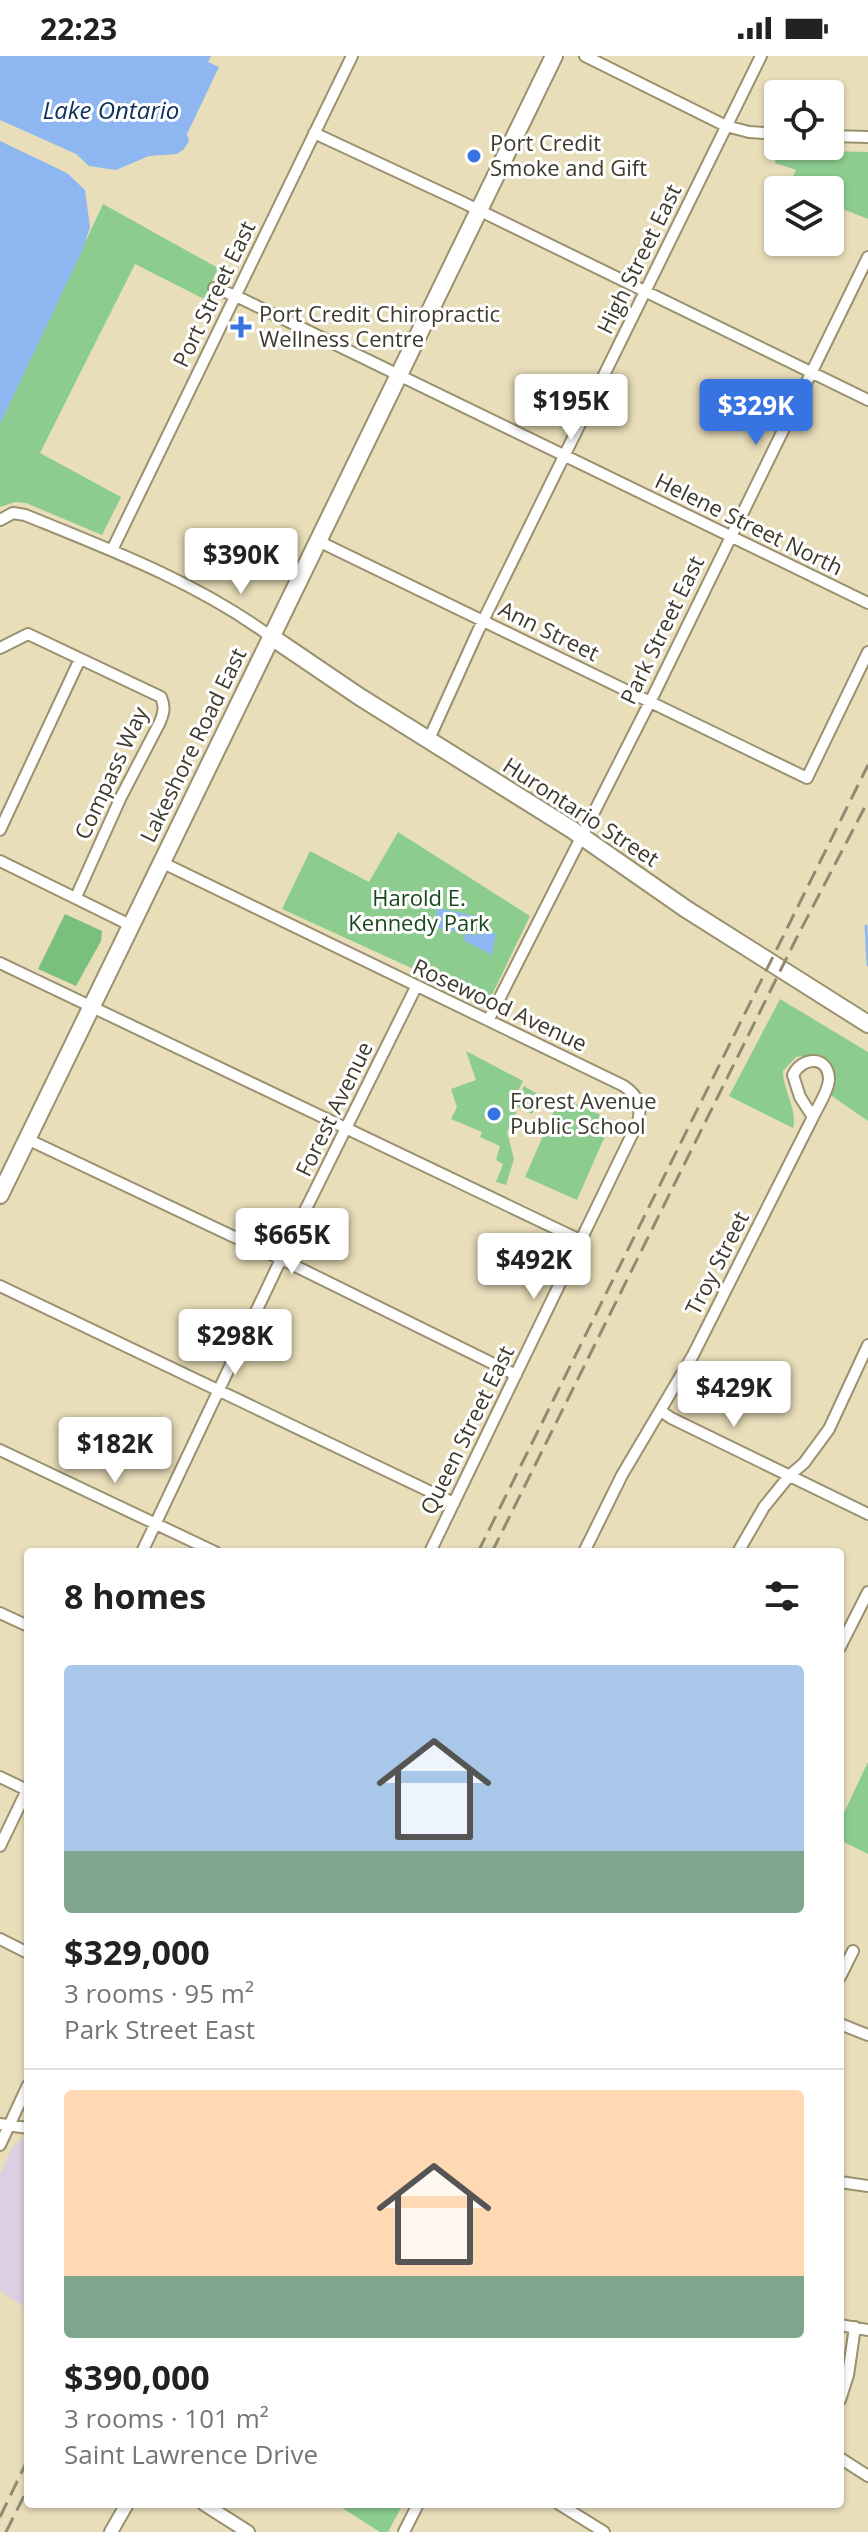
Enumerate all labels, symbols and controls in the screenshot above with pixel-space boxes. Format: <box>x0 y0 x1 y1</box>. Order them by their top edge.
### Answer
text: 22:23 <box>40 8 117 49</box>
map controls <box>764 80 844 256</box>
button: locate <box>764 80 844 160</box>
water label: Lake Ontario <box>43 93 179 126</box>
place label: Port Credit Smoke and Gift <box>490 127 647 182</box>
marker: Port Credit Smoke and Gift <box>465 147 483 165</box>
button: layers <box>764 176 844 256</box>
street label: High Street East <box>589 179 687 338</box>
street label: Port Street East <box>165 215 261 372</box>
place label: Port Credit Chiropractic Wellness Centre <box>259 298 500 353</box>
marker: Port Credit Chiropractic Wellness Centre <box>230 316 252 338</box>
pin: $195K <box>515 374 627 442</box>
pin: $329K <box>700 379 812 447</box>
text: $195K <box>533 382 609 418</box>
text: $329K <box>718 387 794 423</box>
street label: Helene Street North <box>651 465 848 582</box>
pin: $390K <box>185 528 297 596</box>
text: $390K <box>203 536 279 572</box>
street label: Park Street East <box>612 550 710 709</box>
street label: Ann Street <box>494 593 605 667</box>
street label: Lakeshore Road East <box>132 642 252 847</box>
street label: Compass Way <box>66 700 154 844</box>
street label: Hurontario Street <box>498 749 666 873</box>
park label: Harold E. Kennedy Park <box>348 882 490 937</box>
street label: Rosewood Avenue <box>408 951 592 1058</box>
street label: Forest Avenue <box>287 1036 379 1181</box>
place label: Forest Avenue Public School <box>510 1085 657 1140</box>
marker: Forest Avenue Public School <box>485 1105 503 1123</box>
street label: Troy Street <box>677 1205 755 1319</box>
pin: $665K <box>236 1208 348 1276</box>
text: $665K <box>254 1216 330 1252</box>
pin: $492K <box>478 1233 590 1301</box>
text: $492K <box>496 1241 572 1277</box>
pin: $298K <box>179 1309 291 1377</box>
text: $298K <box>197 1317 273 1353</box>
street label: Queen Street East <box>412 1340 520 1519</box>
pin: $429K <box>678 1361 790 1429</box>
text: $429K <box>696 1369 772 1405</box>
pin: $182K <box>59 1417 171 1485</box>
text: $182K <box>77 1425 153 1461</box>
text: 8 homes <box>64 1573 206 1619</box>
icon: filters <box>760 1574 804 1618</box>
icon: home <box>362 1717 506 1861</box>
text: $329,000 <box>64 1929 210 1975</box>
text: 3 rooms · 95 m² <box>64 1975 254 2011</box>
text: Park Street East <box>64 2011 255 2047</box>
icon: home <box>362 2142 506 2286</box>
text: $390,000 <box>64 2354 210 2400</box>
text: 3 rooms · 101 m² <box>64 2400 269 2436</box>
text: Saint Lawrence Drive <box>64 2436 318 2472</box>

